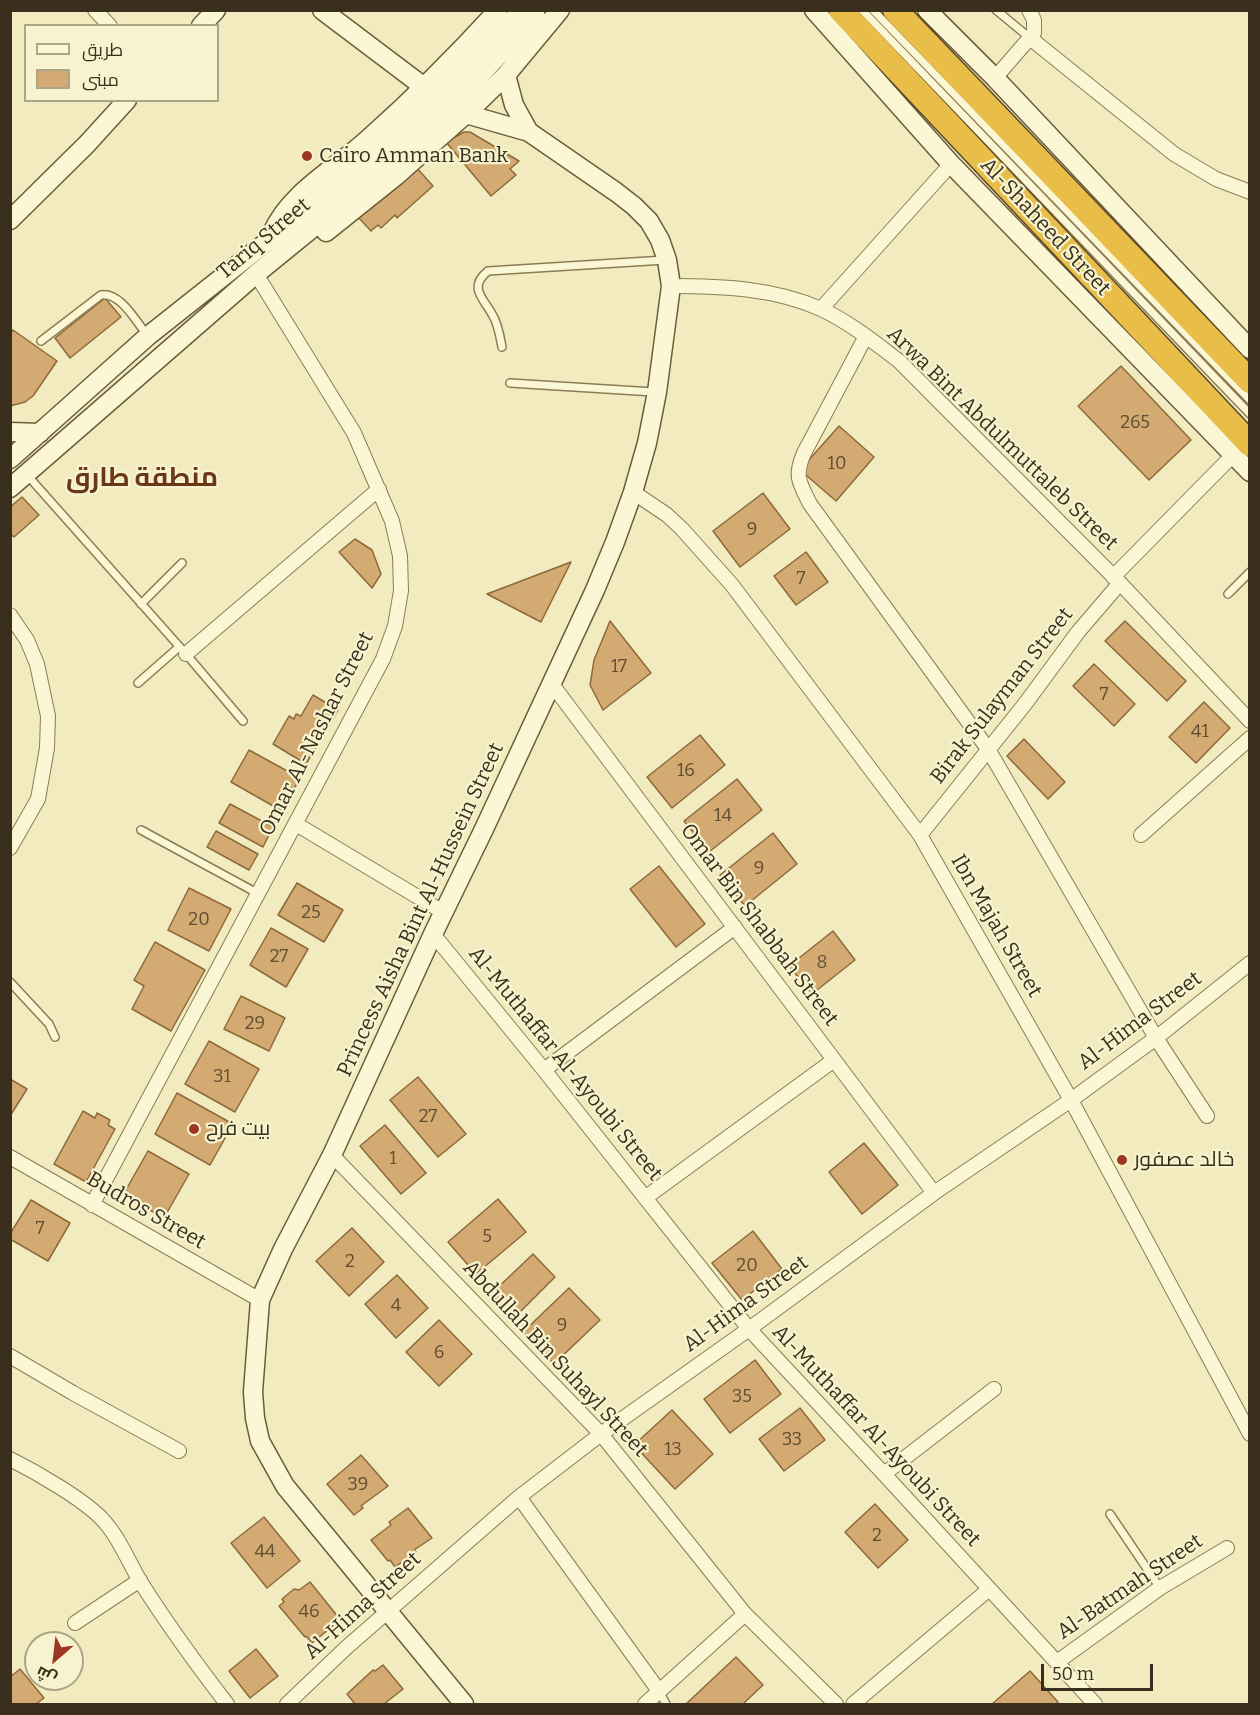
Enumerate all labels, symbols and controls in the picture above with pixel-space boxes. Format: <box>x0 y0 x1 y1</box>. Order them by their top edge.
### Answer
legend <box>24 24 219 102</box>
text: طريق <box>82 39 123 61</box>
text: مبنى <box>82 69 119 91</box>
place label: Cairo Amman Bank <box>319 143 508 169</box>
marker: Cairo Amman Bank <box>300 149 314 163</box>
street label: Al-Shaheed Street <box>975 153 1115 301</box>
street label: Tariq Street <box>212 193 316 285</box>
street label: Arwa Bint Abdulmuttaleb Street <box>881 322 1123 556</box>
house number: 265 <box>1120 412 1150 434</box>
house number: 10 <box>828 453 846 475</box>
district label: منطقة طارق <box>66 462 218 494</box>
house number: 9 <box>747 519 757 541</box>
house number: 7 <box>796 568 806 590</box>
street label: Birak Sulayman Street <box>925 603 1079 789</box>
street label: Omar Al-Nashar Street <box>255 628 379 840</box>
house number: 17 <box>611 656 627 678</box>
house number: 7 <box>1099 684 1109 706</box>
house number: 41 <box>1191 721 1209 743</box>
street label: Princess Aisha Bint Al-Hussein Street <box>332 739 510 1081</box>
house number: 16 <box>677 760 695 782</box>
house number: 14 <box>714 805 732 827</box>
street label: Omar Bin Shabbah Street <box>675 819 843 1031</box>
street label: Ibn Majah Street <box>945 850 1047 1002</box>
house number: 9 <box>754 858 764 880</box>
house number: 25 <box>301 902 321 924</box>
house number: 20 <box>188 909 210 931</box>
street label: Al-Muthaffar Al-Ayoubi Street <box>463 942 667 1186</box>
house number: 27 <box>270 946 288 968</box>
house number: 8 <box>817 952 827 974</box>
street label: Al-Hima Street <box>1073 966 1207 1076</box>
house number: 29 <box>245 1013 265 1035</box>
house number: 31 <box>213 1066 231 1088</box>
house number: 27 <box>419 1106 437 1128</box>
place label: بيت فرح <box>206 1116 270 1142</box>
marker: بيت فرح <box>187 1122 201 1136</box>
place label: خالد عصفور <box>1134 1147 1234 1173</box>
house number: 1 <box>389 1148 397 1170</box>
marker: خالد عصفور <box>1115 1153 1129 1167</box>
street label: Budros Street <box>82 1167 210 1255</box>
house number: 7 <box>35 1218 45 1240</box>
house number: 5 <box>482 1226 492 1248</box>
street label: Al-Hima Street <box>679 1250 813 1358</box>
house number: 2 <box>345 1251 355 1273</box>
house number: 20 <box>736 1255 758 1277</box>
street label: Abdullah Bin Suhayl Street <box>457 1256 653 1462</box>
house number: 4 <box>391 1295 401 1317</box>
house number: 9 <box>557 1315 567 1337</box>
street label: Al-Muthaffar Al-Ayoubi Street <box>767 1320 985 1552</box>
house number: 6 <box>434 1342 444 1364</box>
house number: 35 <box>732 1386 752 1408</box>
house number: 33 <box>782 1429 802 1451</box>
house number: 13 <box>664 1439 682 1461</box>
house number: 39 <box>348 1474 368 1496</box>
house number: 2 <box>872 1525 882 1547</box>
street label: Al-Batmah Street <box>1052 1529 1208 1645</box>
house number: 44 <box>254 1541 276 1563</box>
street label: Al-Hima Street <box>300 1547 426 1665</box>
house number: 46 <box>298 1601 320 1623</box>
north arrow <box>24 1631 84 1691</box>
scale bar <box>1044 1652 1156 1690</box>
text: ش <box>33 1662 60 1689</box>
text: 50 m <box>1052 1663 1094 1685</box>

